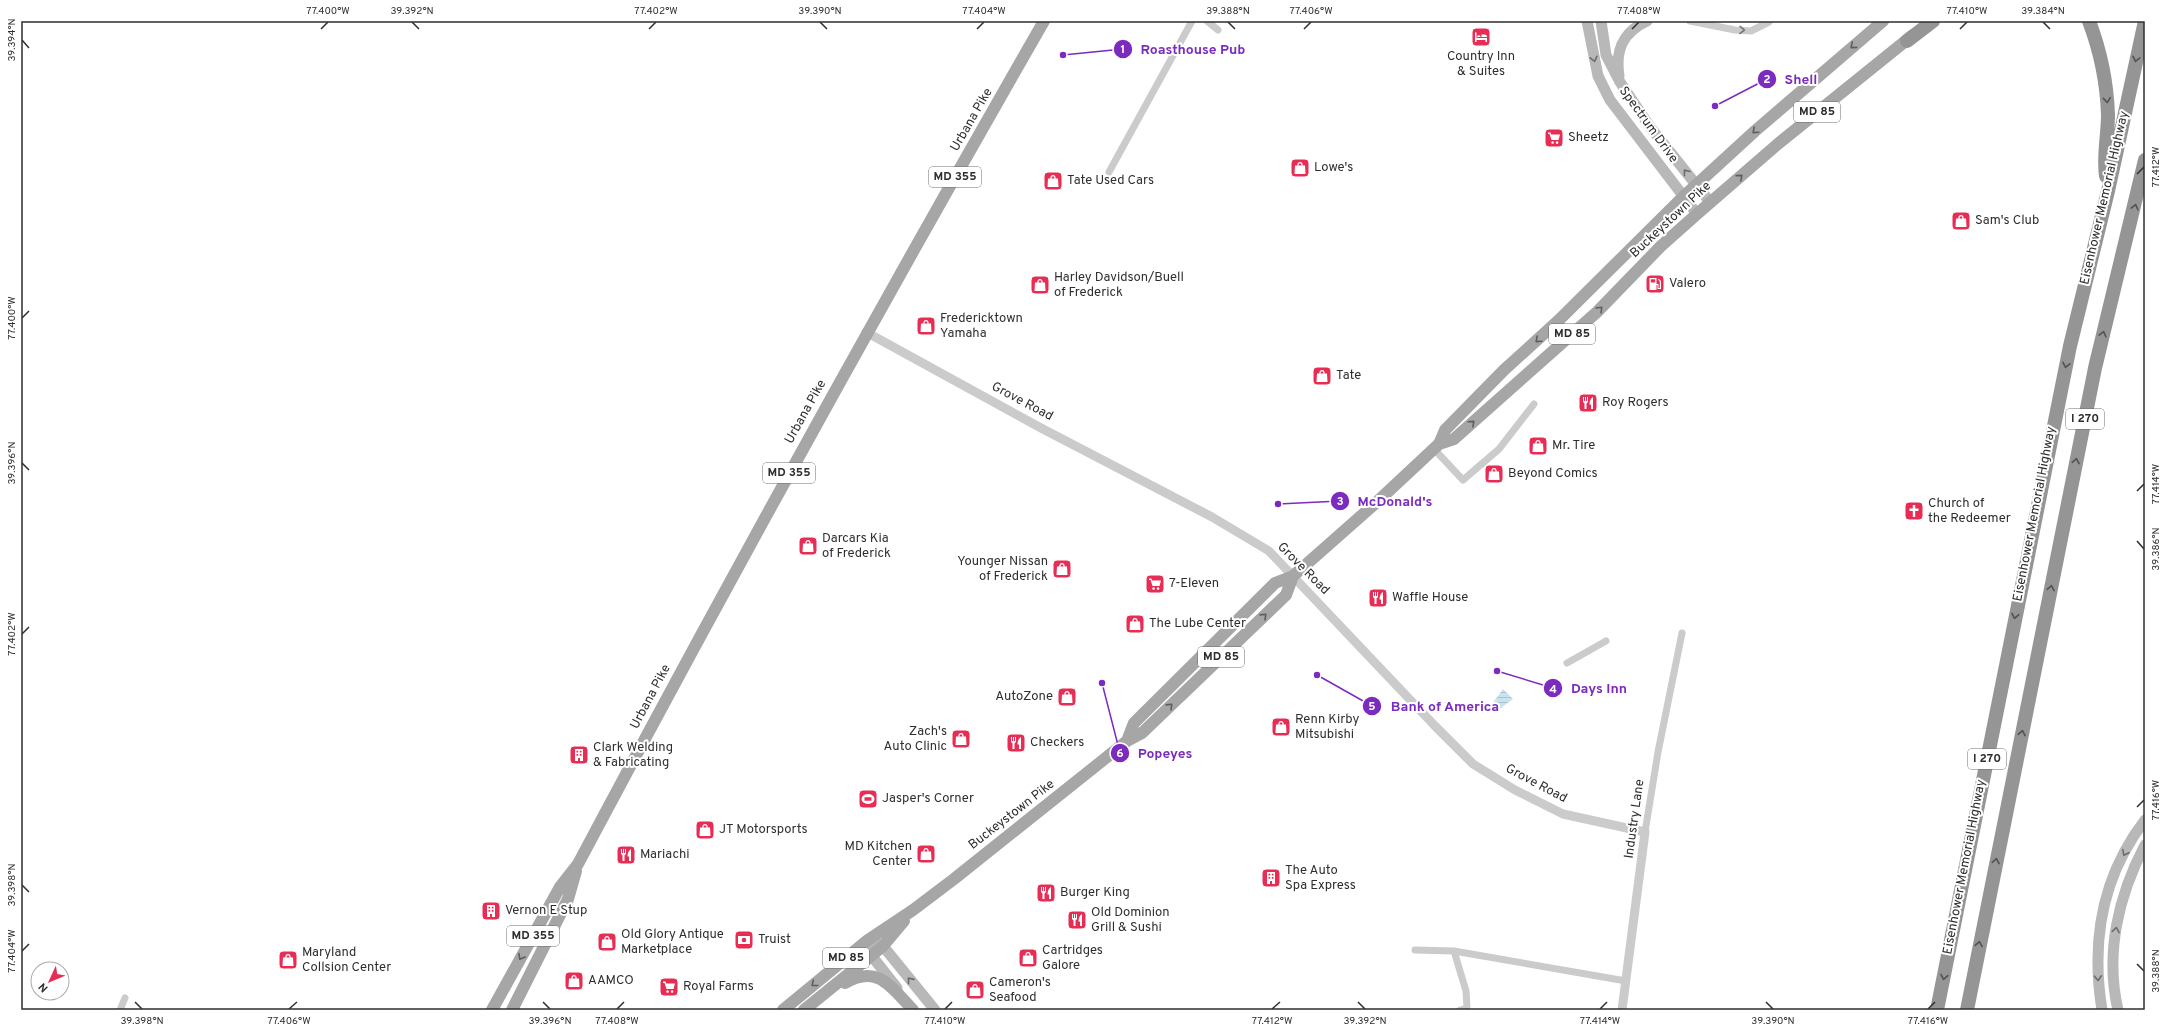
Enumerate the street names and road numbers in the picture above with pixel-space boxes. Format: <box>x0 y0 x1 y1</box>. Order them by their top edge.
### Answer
street label: Spectrum Drive <box>1615 84 1681 166</box>
street label: Urbana Pike <box>947 85 997 155</box>
road number: MD 85 <box>1794 102 1840 122</box>
street label: Eisenhower Memorial Highway <box>2077 109 2133 286</box>
road number: MD 355 <box>929 167 981 187</box>
street label: Buckeystown Pike <box>1627 178 1715 262</box>
road number: MD 85 <box>1549 324 1595 344</box>
street label: Urbana Pike <box>782 377 830 447</box>
street label: Grove Road <box>988 379 1056 425</box>
road number: I 270 <box>2066 409 2104 429</box>
street label: Eisenhower Memorial Highway <box>2010 425 2060 603</box>
road number: MD 355 <box>763 463 815 483</box>
street label: Grove Road <box>1273 539 1333 599</box>
road number: MD 85 <box>1198 647 1244 667</box>
street label: Urbana Pike <box>627 662 675 732</box>
road number: I 270 <box>1968 749 2006 769</box>
street label: Grove Road <box>1502 761 1570 807</box>
street label: Buckeystown Pike <box>966 776 1058 854</box>
street label: Industry Lane <box>1622 778 1648 860</box>
street label: Eisenhower Memorial Highway <box>1940 778 1990 956</box>
road number: MD 355 <box>507 926 559 946</box>
road number: MD 85 <box>823 948 869 968</box>

